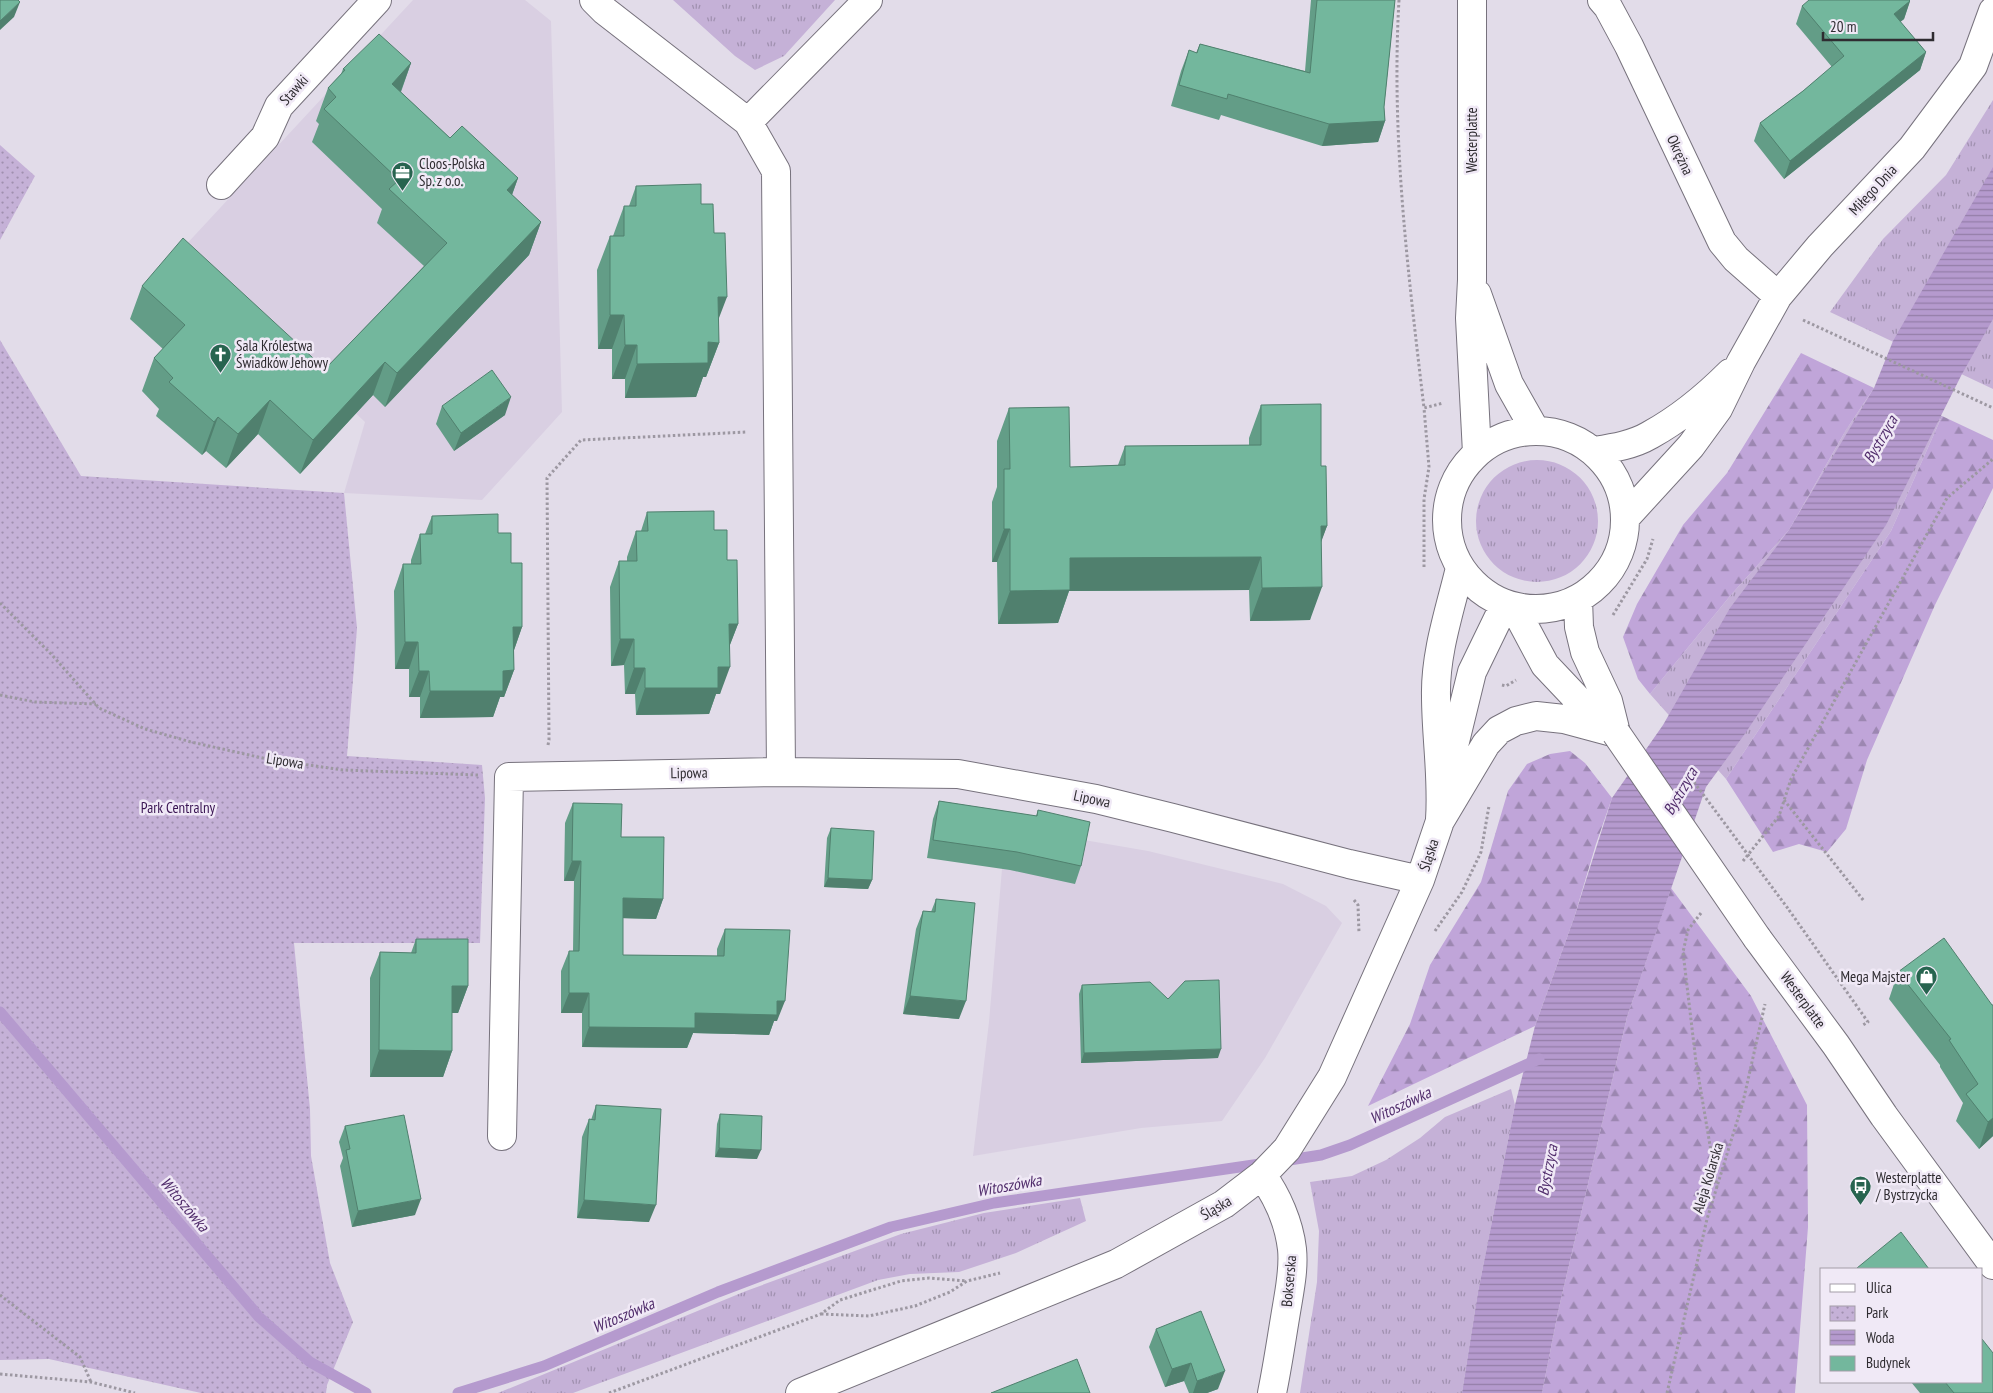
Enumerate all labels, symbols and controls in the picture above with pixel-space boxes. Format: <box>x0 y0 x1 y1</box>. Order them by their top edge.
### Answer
scale bar <box>1823 10 1933 42</box>
text: 20 m <box>1830 17 1856 36</box>
street label: Stawki <box>275 70 312 109</box>
street label: Westerplatte <box>1462 107 1481 173</box>
street label: Okrężna <box>1663 132 1698 178</box>
place label: Cloos-Polska Sp. z o.o. <box>419 154 485 190</box>
street label: Miłego Dnia <box>1844 160 1901 219</box>
office icon: Cloos-Polska Sp. z o.o. <box>391 161 415 192</box>
place label: Sala Królestwa Świadków Jehowy <box>236 336 329 372</box>
church icon: Sala Królestwa Świadków Jehowy <box>208 343 232 374</box>
water label: Bystrzyca <box>1858 410 1902 466</box>
street label: Lipowa <box>265 748 305 773</box>
water label: Bystrzyca <box>1658 762 1702 818</box>
street label: Lipowa <box>670 763 708 782</box>
street label: Lipowa <box>1072 785 1112 812</box>
park label: Park Centralny <box>141 798 216 817</box>
street label: Śląska <box>1414 836 1443 873</box>
shop icon: Mega Majster <box>1914 965 1938 996</box>
place label: Mega Majster <box>1841 967 1911 986</box>
street label: Westerplatte <box>1776 968 1830 1032</box>
water label: Witoszówka <box>1366 1081 1435 1128</box>
street label: Aleja Kolarska <box>1688 1140 1727 1216</box>
water label: Bystrzyca <box>1532 1141 1562 1197</box>
place label: Westerplatte / Bystrzycka <box>1875 1168 1941 1204</box>
water label: Witoszówka <box>975 1169 1044 1201</box>
water label: Witoszówka <box>156 1173 215 1237</box>
bus stop icon: Westerplatte / Bystrzycka <box>1848 1175 1872 1206</box>
street label: Śląska <box>1197 1191 1235 1224</box>
street label: Bokserska <box>1277 1254 1300 1308</box>
legend <box>1820 1268 1983 1383</box>
text: Ulica <box>1866 1278 1892 1297</box>
water label: Witoszówka <box>589 1292 658 1337</box>
text: Park <box>1866 1303 1888 1322</box>
text: Woda <box>1866 1328 1895 1347</box>
text: Budynek <box>1866 1353 1910 1372</box>

